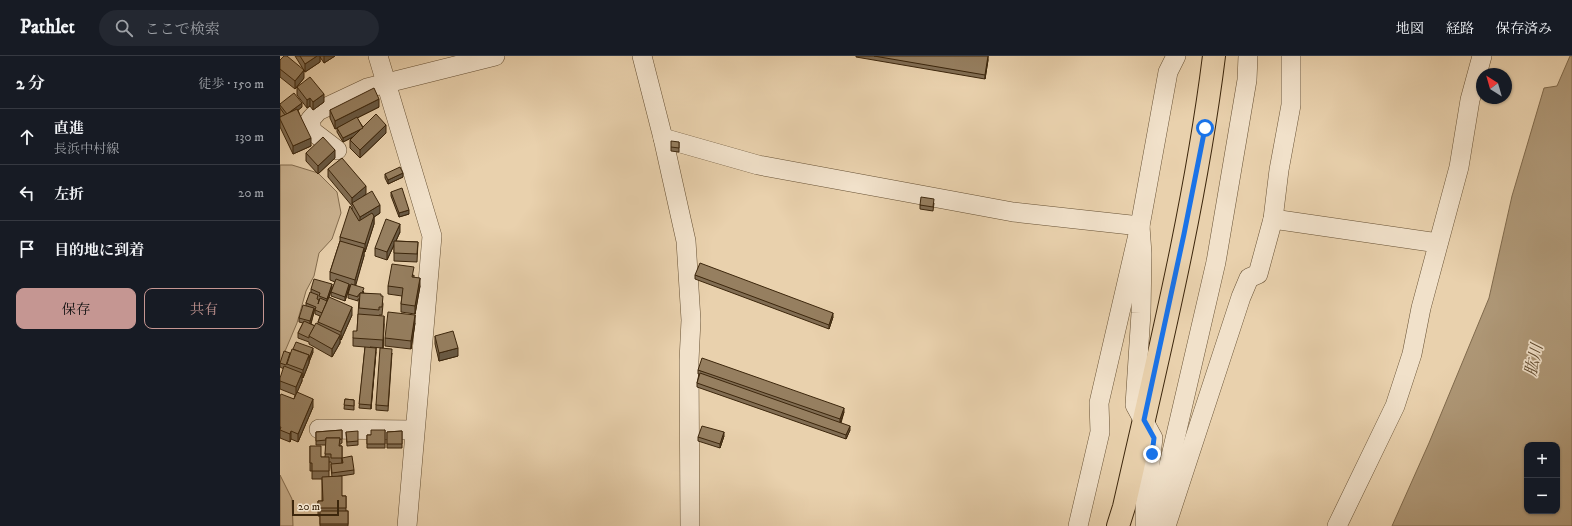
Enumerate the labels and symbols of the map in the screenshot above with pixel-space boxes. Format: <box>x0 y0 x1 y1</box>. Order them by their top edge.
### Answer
north arrow <box>1476 68 1512 104</box>
route start <box>1196 119 1214 137</box>
water label: 肱川 <box>1521 340 1548 378</box>
route end <box>1143 445 1161 463</box>
scale bar <box>292 498 339 517</box>

